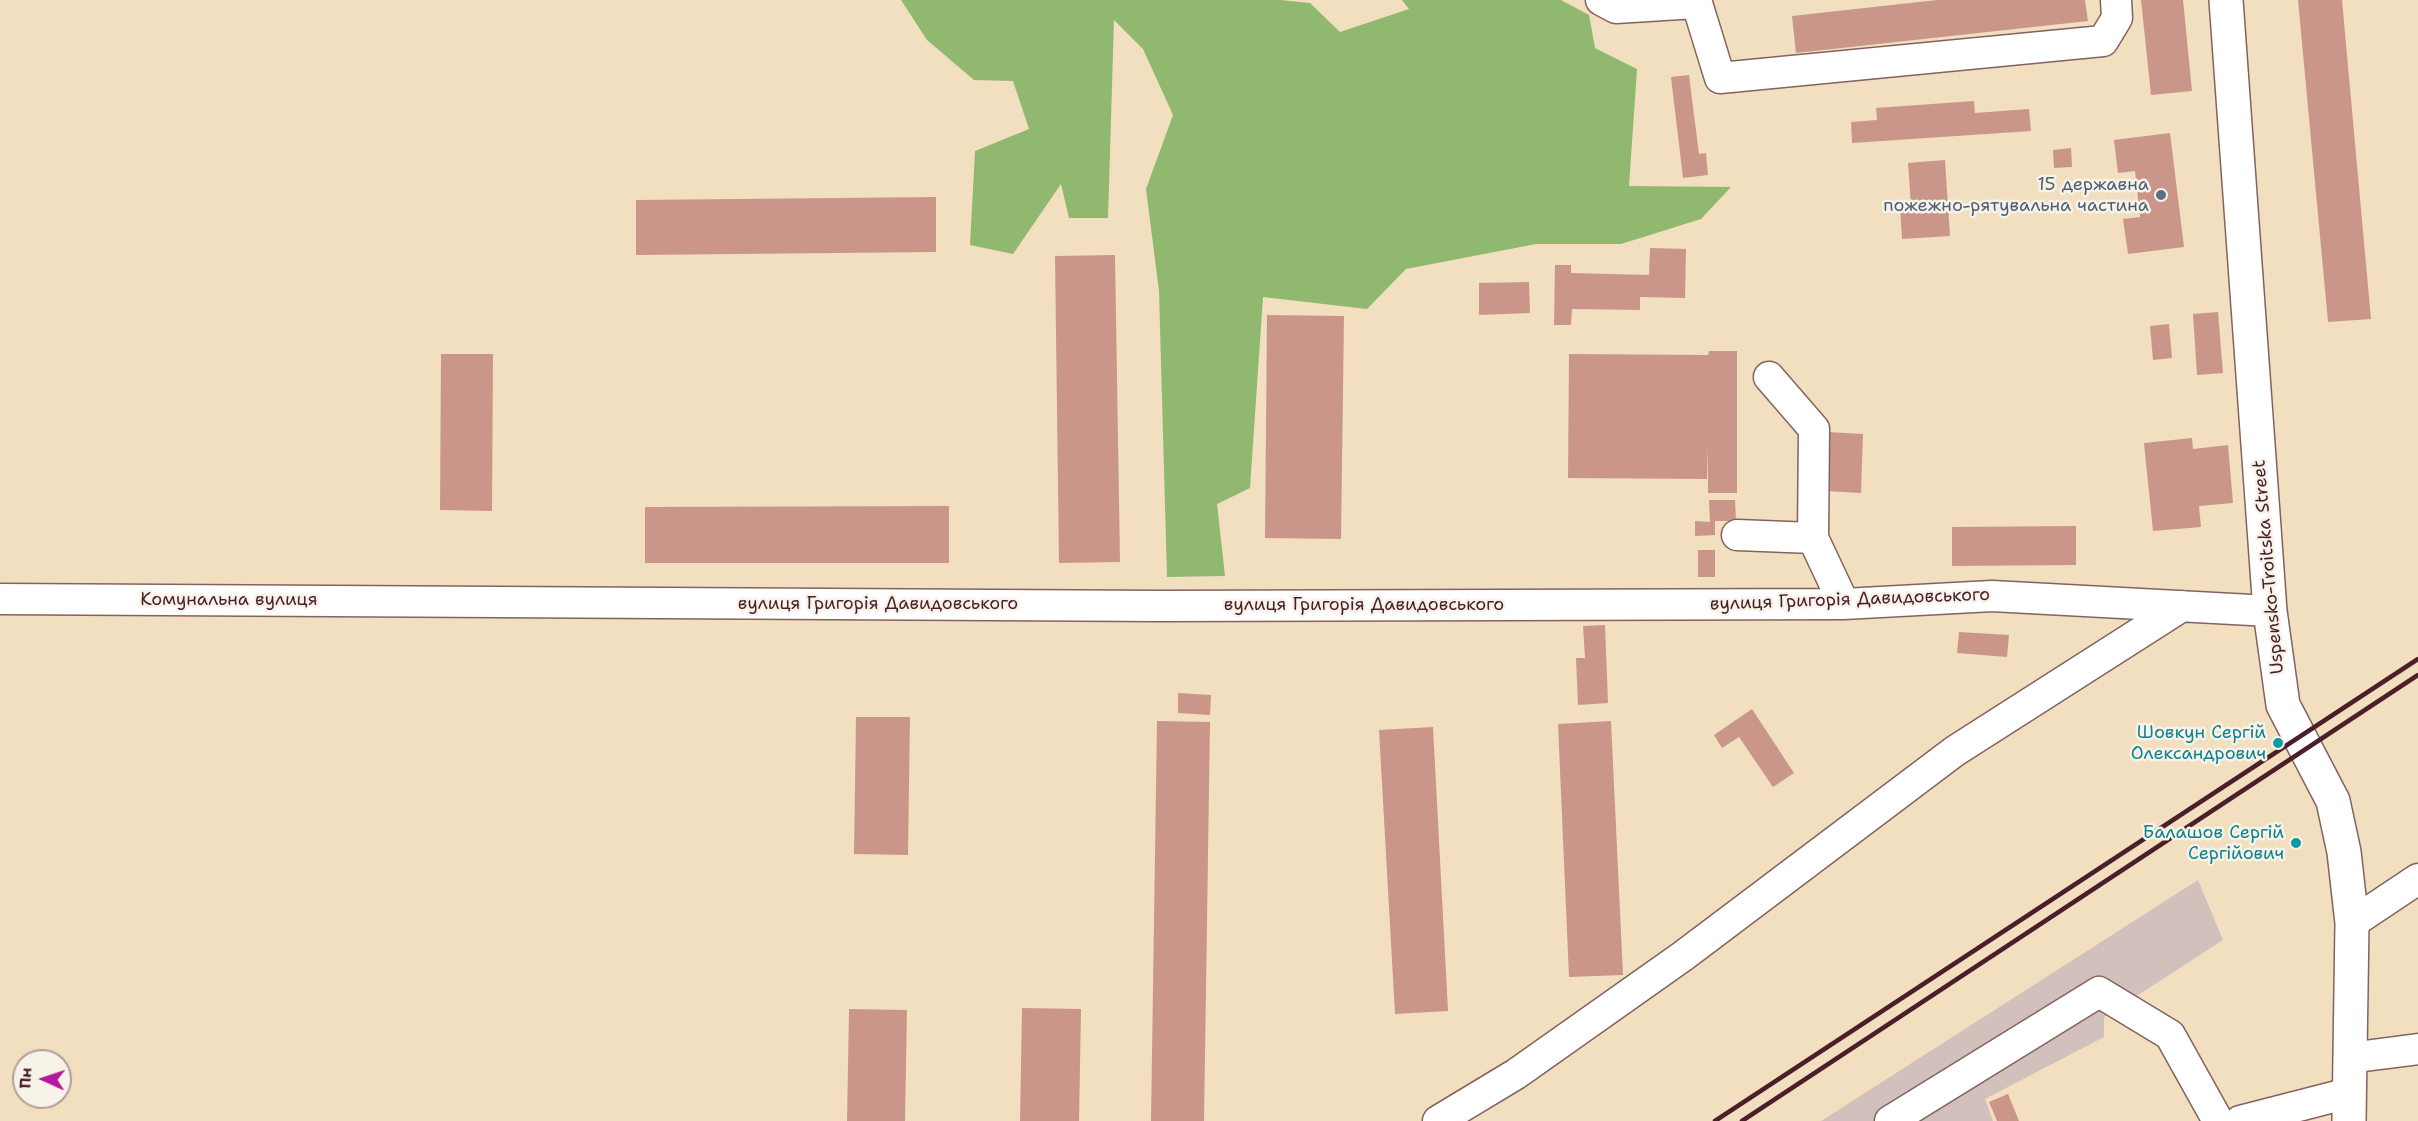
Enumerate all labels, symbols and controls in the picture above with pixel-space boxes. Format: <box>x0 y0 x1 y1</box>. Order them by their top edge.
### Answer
place label: 15 державна пожежно-рятувальна частина <box>1883 174 2149 216</box>
marker: 15 державна пожежно-рятувальна частина <box>2154 188 2168 202</box>
street label: Uspensko-Troitska Street <box>2249 459 2289 675</box>
street label: вулиця Григорія Давидовського <box>1710 584 1990 616</box>
street label: Комунальна вулиця <box>140 589 318 611</box>
street label: вулиця Григорія Давидовського <box>738 593 1018 615</box>
street label: вулиця Григорія Давидовського <box>1224 594 1504 616</box>
place label: Шовкун Сергій Олександрович <box>2131 722 2266 764</box>
marker: Шовкун Сергій Олександрович <box>2271 736 2285 750</box>
place label: Балашов Сергій Сергійович <box>2143 822 2284 864</box>
marker: Балашов Сергій Сергійович <box>2289 836 2303 850</box>
north arrow <box>12 1049 72 1109</box>
text: Пн <box>14 1067 37 1089</box>

